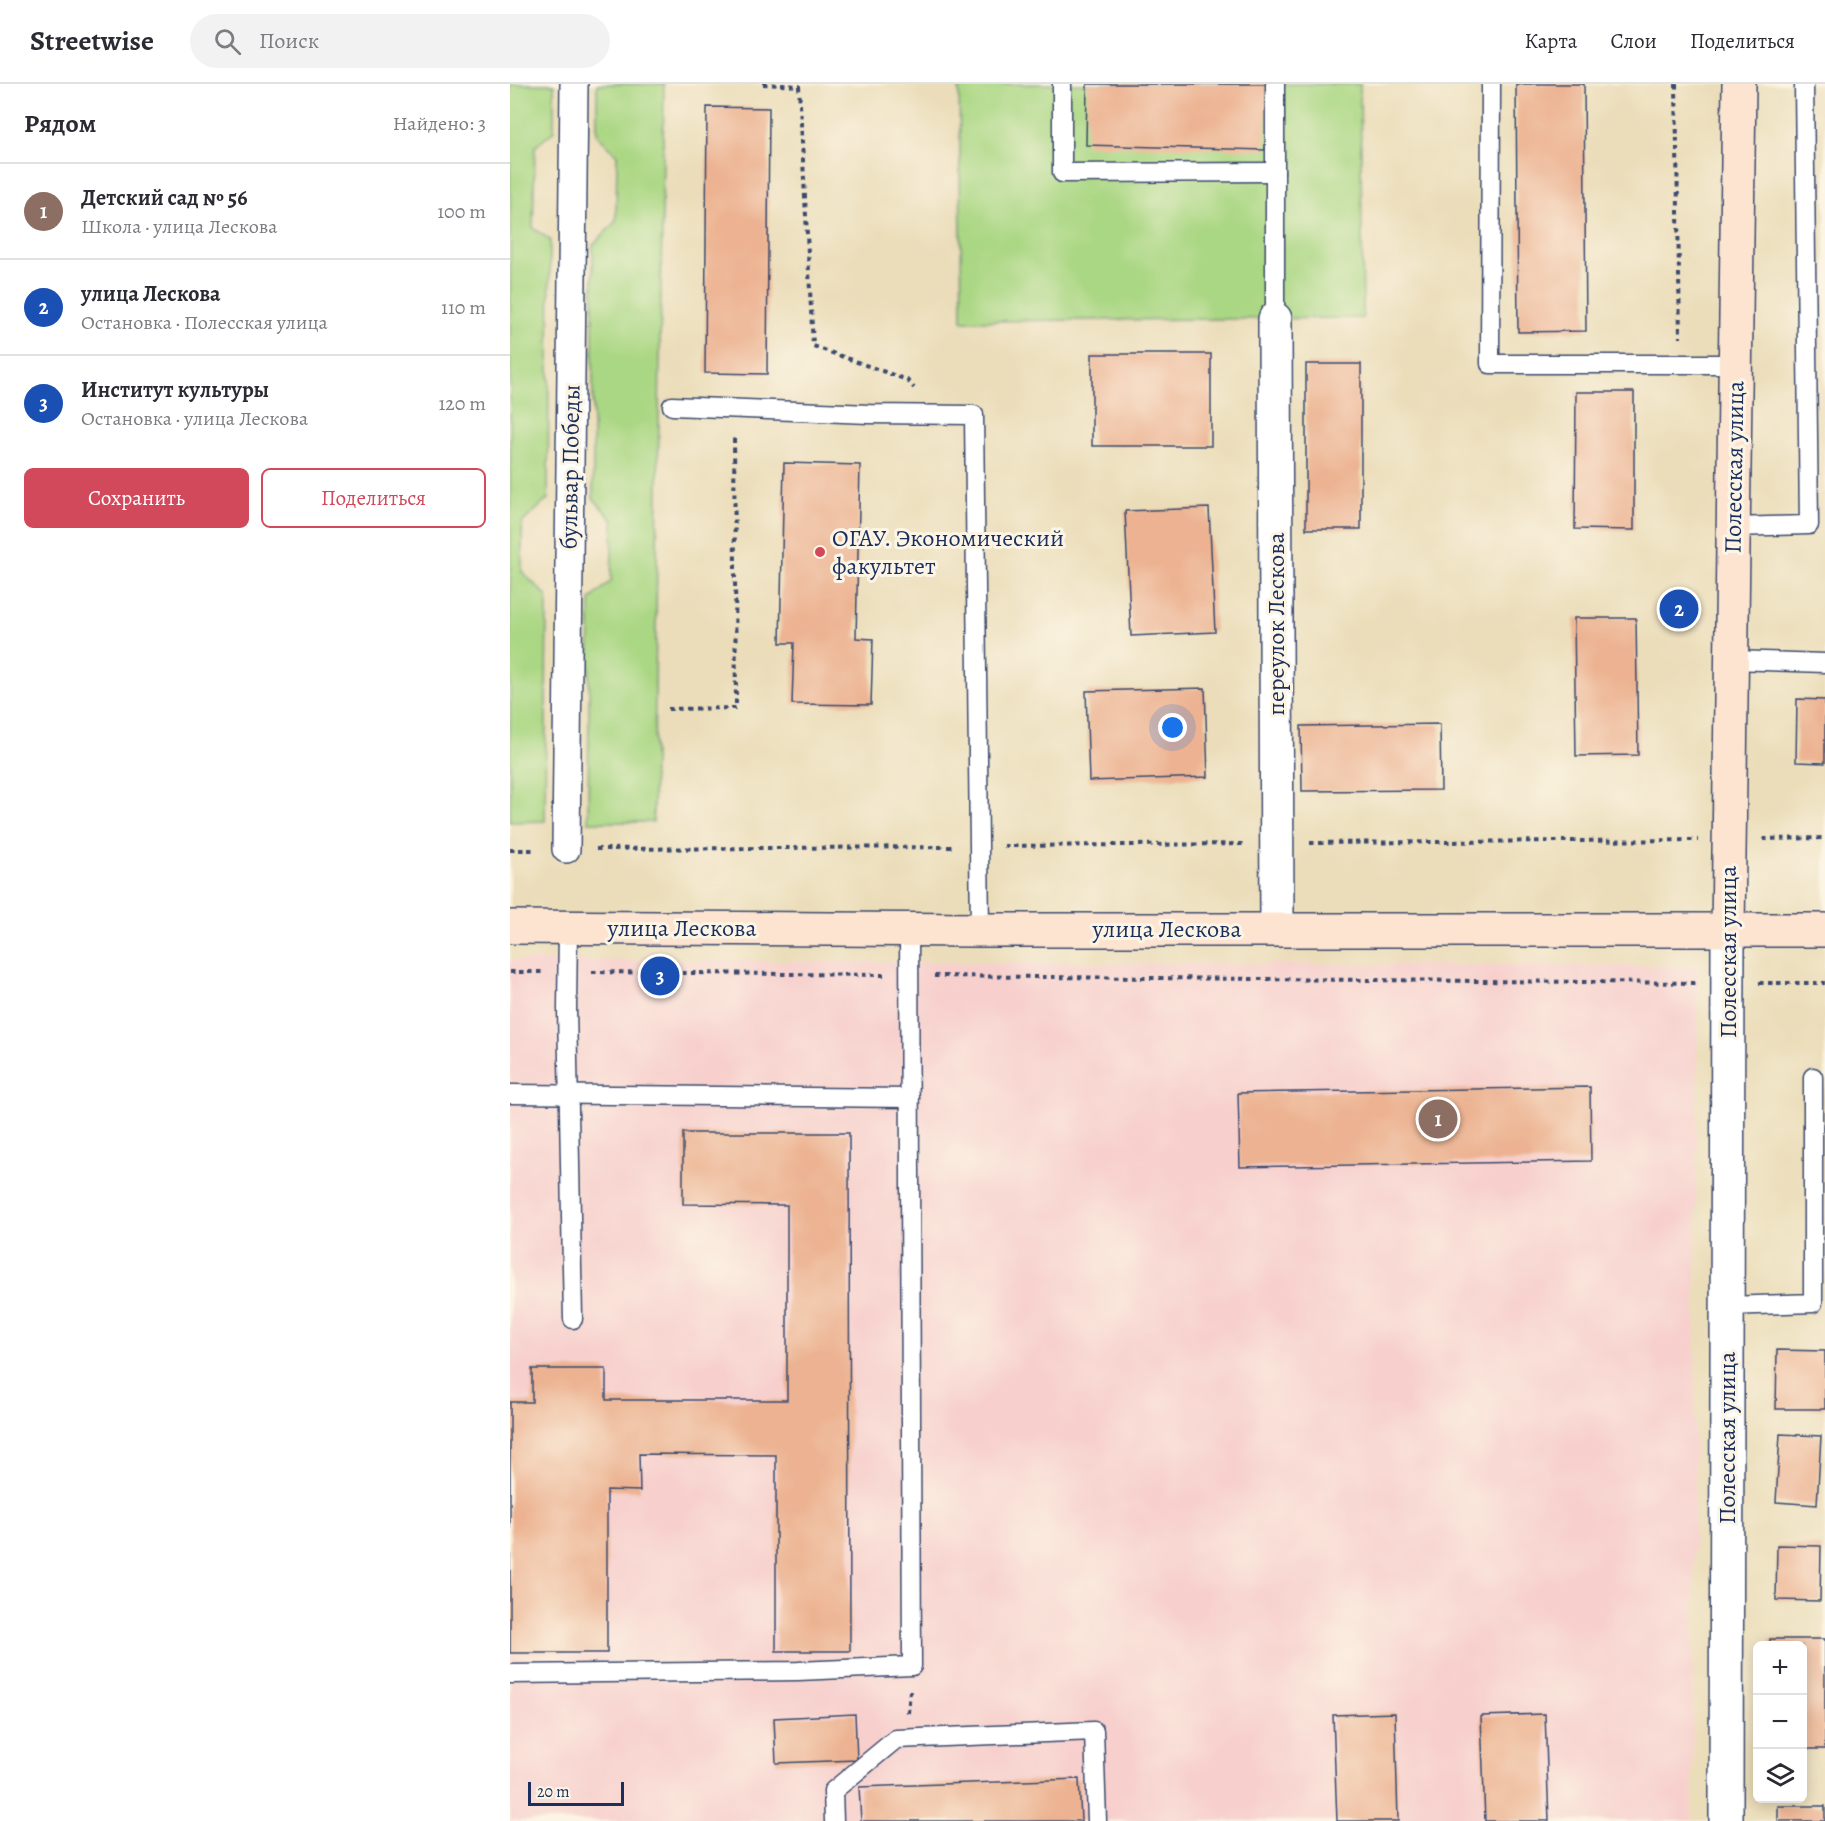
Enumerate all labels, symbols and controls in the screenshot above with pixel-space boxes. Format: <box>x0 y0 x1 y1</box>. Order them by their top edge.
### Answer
search box <box>190 14 610 68</box>
text: Streetwise <box>30 22 154 60</box>
icon: search <box>211 25 244 58</box>
text: Поиск <box>259 26 319 56</box>
text: Карта <box>1524 27 1577 55</box>
text: Слои <box>1610 27 1657 55</box>
text: Поделиться <box>1690 27 1795 55</box>
text: Рядом <box>24 106 96 141</box>
text: Найдено: 3 <box>393 110 486 137</box>
text: Детский сад № 56 <box>81 183 247 213</box>
text: 1 <box>40 198 47 225</box>
text: 100 m <box>437 198 486 225</box>
text: Школа · улица Лескова <box>81 213 277 240</box>
text: улица Лескова <box>81 279 221 309</box>
text: 2 <box>39 294 48 321</box>
text: 110 m <box>441 294 486 321</box>
text: Остановка · Полесская улица <box>81 309 328 336</box>
text: Институт культуры <box>81 375 269 405</box>
street label: Полесская улица <box>1716 380 1752 554</box>
street label: бульвар Победы <box>553 384 587 550</box>
text: 3 <box>39 390 48 417</box>
text: 120 m <box>438 390 486 417</box>
text: Остановка · улица Лескова <box>81 405 308 432</box>
button: Сохранить <box>24 468 249 528</box>
button: Поделиться <box>261 468 486 528</box>
place label: ОГАУ. Экономический факультет <box>832 522 1064 582</box>
street label: переулок Лескова <box>1260 532 1292 716</box>
marker: ОГАУ. Экономический факультет <box>813 545 827 559</box>
pin: 2 <box>1660 586 1698 632</box>
your location <box>1158 713 1187 742</box>
street label: Полесская улица <box>1712 866 1744 1038</box>
street label: улица Лескова <box>606 912 757 944</box>
street label: улица Лескова <box>1091 913 1242 945</box>
pin: 3 <box>640 954 680 998</box>
pin: 1 <box>1418 1096 1458 1142</box>
street label: Полесская улица <box>1711 1352 1743 1524</box>
map controls <box>1753 1641 1807 1803</box>
button: + <box>1753 1641 1807 1695</box>
button: − <box>1753 1695 1807 1749</box>
button: layers <box>1753 1749 1807 1803</box>
scale bar <box>528 1779 624 1806</box>
text: 20 m <box>537 1781 570 1803</box>

